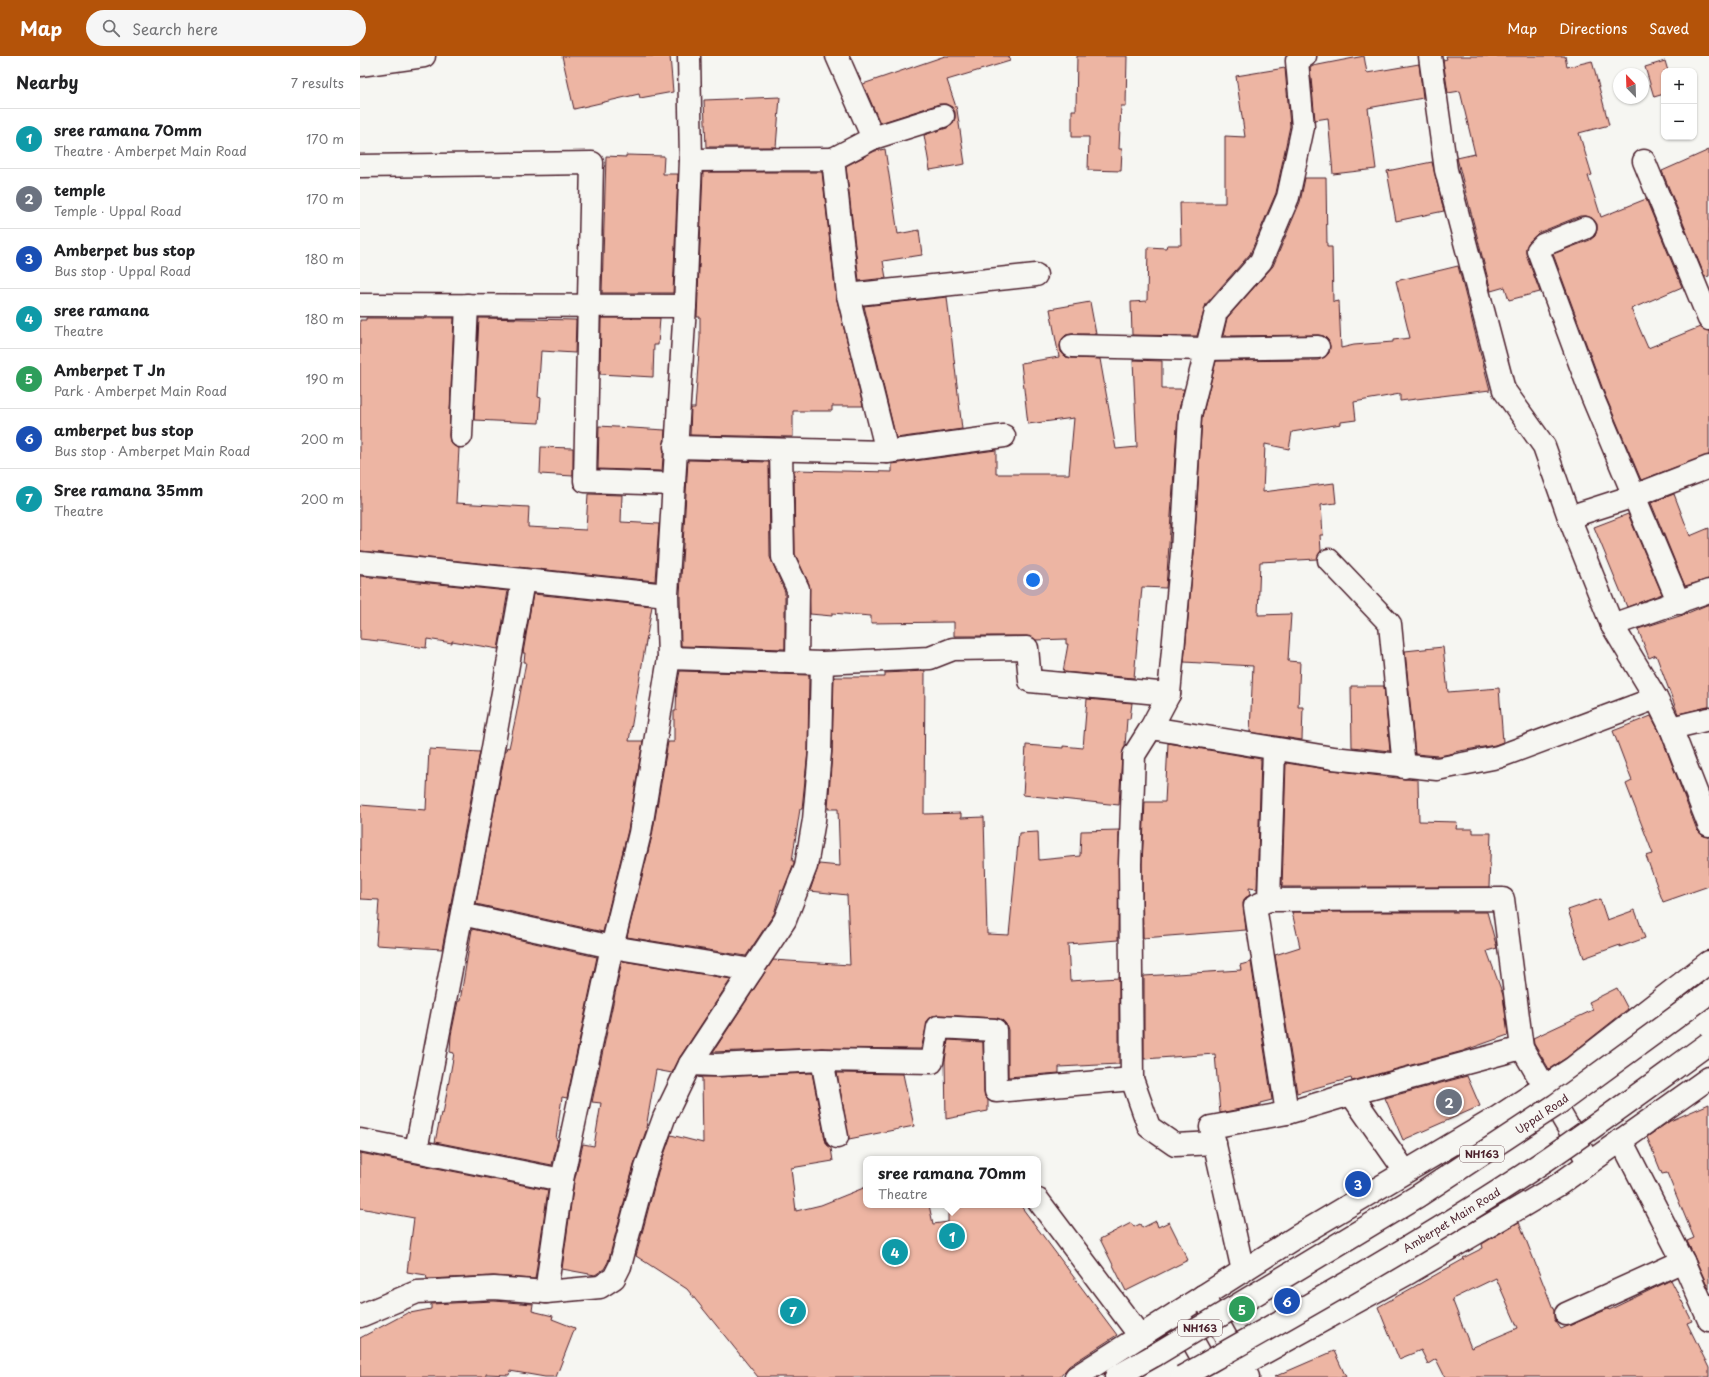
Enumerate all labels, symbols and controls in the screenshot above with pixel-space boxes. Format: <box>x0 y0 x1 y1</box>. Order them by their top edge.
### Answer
search box <box>86 10 366 46</box>
text: Map <box>20 14 62 42</box>
icon: search <box>100 17 122 39</box>
text: Search here <box>132 17 218 40</box>
text: Map <box>1507 18 1537 39</box>
text: Directions <box>1559 18 1627 39</box>
text: Saved <box>1649 18 1689 39</box>
north arrow <box>1613 68 1649 104</box>
map controls <box>1661 68 1697 140</box>
button: + <box>1661 68 1697 104</box>
text: Nearby <box>16 69 78 95</box>
text: 7 results <box>291 73 344 92</box>
button: − <box>1661 104 1697 140</box>
text: sree ramana 70mm <box>54 118 202 141</box>
text: 1 <box>26 129 32 148</box>
text: 170 m <box>306 129 344 148</box>
text: Theatre · Amberpet Main Road <box>54 141 247 160</box>
text: temple <box>54 178 105 201</box>
text: 2 <box>24 189 34 208</box>
text: 170 m <box>306 189 344 208</box>
text: Temple · Uppal Road <box>54 201 182 220</box>
text: Amberpet bus stop <box>54 238 195 261</box>
text: 3 <box>25 249 33 268</box>
text: 180 m <box>305 249 344 268</box>
text: Bus stop · Uppal Road <box>54 261 191 280</box>
text: sree ramana <box>54 298 150 321</box>
text: 4 <box>25 309 33 328</box>
text: 180 m <box>305 309 344 328</box>
text: Theatre <box>54 321 103 340</box>
text: Amberpet T Jn <box>54 358 165 381</box>
text: 5 <box>25 369 33 388</box>
text: 190 m <box>305 369 344 388</box>
text: Park · Amberpet Main Road <box>54 381 227 400</box>
text: amberpet bus stop <box>54 418 194 441</box>
text: 6 <box>24 429 34 448</box>
text: 200 m <box>301 429 344 448</box>
text: Bus stop · Amberpet Main Road <box>54 441 250 460</box>
text: Sree ramana 35mm <box>54 478 203 501</box>
text: 7 <box>25 489 33 508</box>
text: 200 m <box>301 489 344 508</box>
text: Theatre <box>54 501 103 520</box>
your location <box>1023 570 1043 590</box>
pin: 2 <box>1436 1087 1462 1117</box>
street label: Uppal Road <box>1511 1089 1572 1138</box>
road number: NH163 <box>1460 1146 1504 1162</box>
popup <box>863 1156 1041 1208</box>
text: sree ramana 70mm <box>878 1161 1026 1184</box>
pin: 3 <box>1345 1169 1371 1199</box>
street label: Amberpet Main Road <box>1399 1183 1504 1256</box>
text: Theatre <box>878 1184 927 1203</box>
pin: 1 <box>939 1221 965 1251</box>
pin: 4 <box>882 1237 908 1267</box>
pin: 6 <box>1274 1286 1300 1316</box>
pin: 5 <box>1229 1294 1255 1324</box>
pin: 7 <box>780 1296 806 1326</box>
road number: NH163 <box>1178 1320 1222 1336</box>

